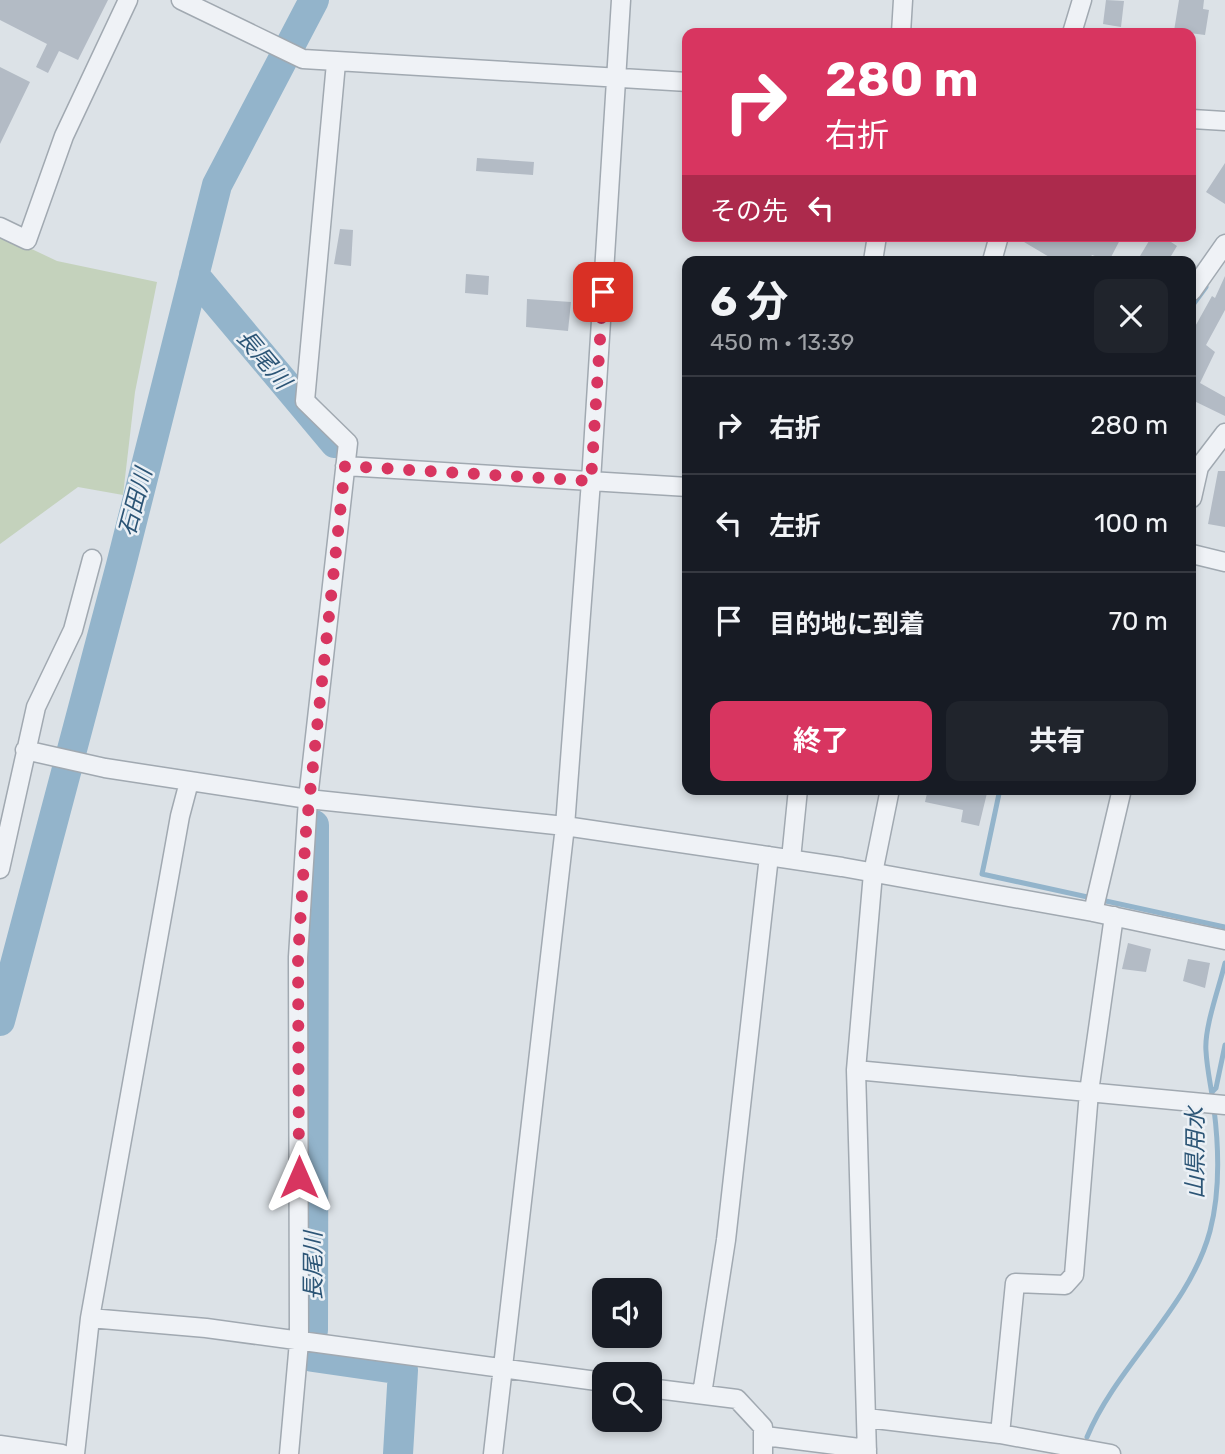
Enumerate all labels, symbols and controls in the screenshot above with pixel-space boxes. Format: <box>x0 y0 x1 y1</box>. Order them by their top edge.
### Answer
text: 280 m <box>825 50 979 108</box>
icon: right <box>710 56 801 147</box>
text: 右折 <box>825 116 889 154</box>
icon: left <box>802 189 840 227</box>
text: その先 <box>710 196 788 227</box>
pin <box>573 262 633 322</box>
icon: arrive <box>584 273 622 311</box>
text: 6 分 <box>710 277 788 327</box>
button: close <box>1094 279 1168 353</box>
water label: 長尾川 <box>231 324 299 397</box>
text: 450 m · 13:39 <box>710 328 855 356</box>
icon: right <box>710 406 748 444</box>
text: 280 m <box>1090 410 1168 441</box>
text: 右折 <box>769 413 821 444</box>
water label: 石田川 <box>113 462 158 539</box>
icon: left <box>710 504 748 542</box>
text: 100 m <box>1094 508 1168 539</box>
text: 左折 <box>769 511 821 542</box>
icon: arrive <box>710 602 748 640</box>
text: 70 m <box>1109 606 1168 637</box>
text: 目的地に到着 <box>769 609 925 640</box>
button: 終了 <box>710 701 932 781</box>
button: 共有 <box>946 701 1168 781</box>
water label: 山県用水 <box>1181 1104 1209 1199</box>
position arrow <box>262 1140 336 1214</box>
water label: 長尾川 <box>299 1229 327 1301</box>
map controls <box>592 1278 662 1432</box>
button: sound <box>592 1278 662 1348</box>
button: search <box>592 1362 662 1432</box>

